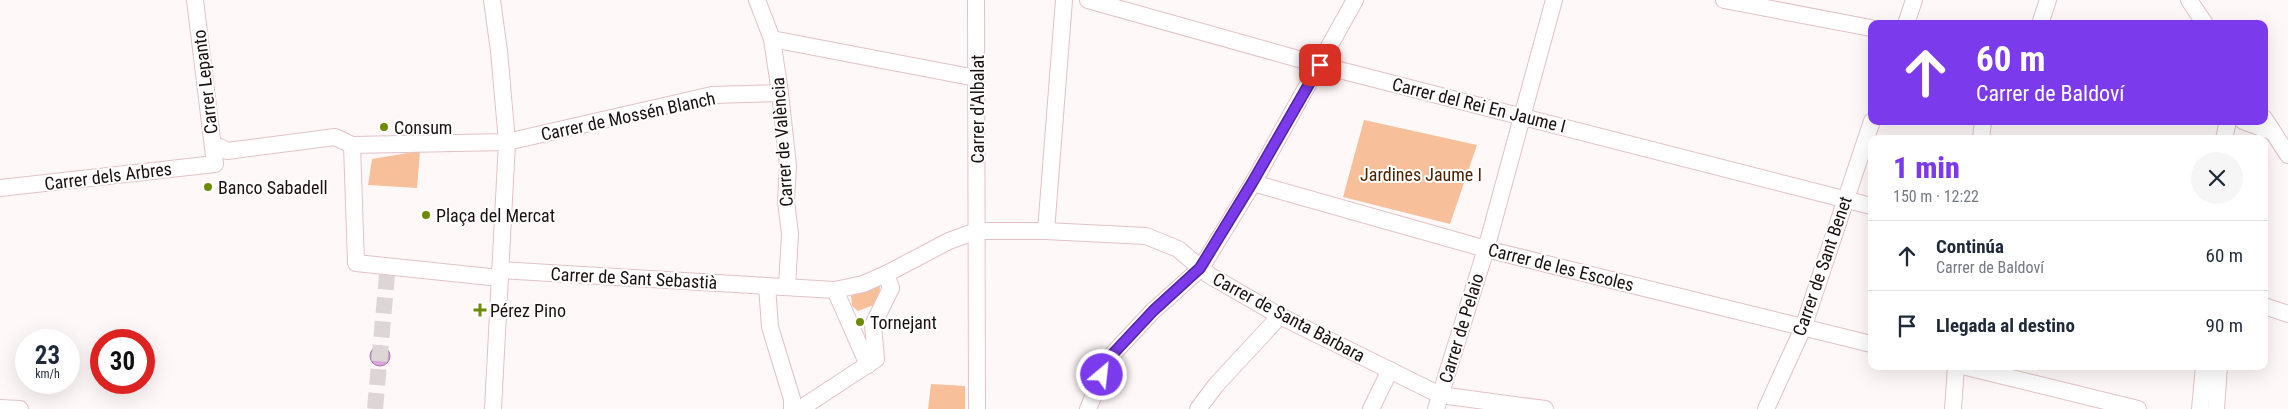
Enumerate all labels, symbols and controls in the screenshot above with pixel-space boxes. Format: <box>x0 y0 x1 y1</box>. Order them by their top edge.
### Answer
street label: Carrer Lepanto <box>188 29 222 135</box>
text: 60 m <box>1976 39 2045 80</box>
icon: ahead <box>1893 40 1958 105</box>
pin <box>1299 44 1341 86</box>
icon: arrive <box>1306 51 1334 79</box>
street label: Carrer d'Albalat <box>967 55 988 163</box>
street label: Carrer del Rei En Jaume I <box>1390 73 1568 137</box>
street label: Carrer de València <box>767 77 797 207</box>
text: Carrer de Baldoví <box>1976 81 2125 106</box>
street label: Carrer de Mossén Blanch <box>539 87 717 145</box>
place label: Consum <box>394 117 452 138</box>
marker: Consum <box>378 121 390 133</box>
text: 1 min <box>1893 150 1960 185</box>
button: close <box>2191 152 2243 204</box>
street label: Carrer dels Arbres <box>43 158 173 194</box>
park label: Jardines Jaume I <box>1360 164 1482 185</box>
place label: Banco Sabadell <box>218 177 328 198</box>
marker: Banco Sabadell <box>202 181 214 193</box>
text: 150 m · 12:22 <box>1893 187 1979 206</box>
street label: Carrer de Sant Benet <box>1788 194 1856 338</box>
place label: Plaça del Mercat <box>436 205 555 226</box>
marker: Plaça del Mercat <box>420 209 432 221</box>
text: Continúa <box>1936 235 2004 258</box>
street label: Carrer de les Escoles <box>1486 239 1636 295</box>
icon: ahead <box>1893 242 1921 270</box>
text: 60 m <box>2206 244 2243 267</box>
text: Carrer de Baldoví <box>1936 258 2044 277</box>
street label: Carrer de Sant Sebastià <box>550 263 718 293</box>
street label: Carrer de Santa Bàrbara <box>1209 268 1369 366</box>
street label: Carrer de Pelaio <box>1434 271 1488 385</box>
place label: Pérez Pino <box>490 300 566 321</box>
marker: Pérez Pino <box>474 304 486 316</box>
place label: Tornejant <box>870 312 937 333</box>
icon: arrive <box>1893 312 1921 340</box>
text: Llegada al destino <box>1936 314 2075 337</box>
text: 90 m <box>2206 314 2243 337</box>
marker: Tornejant <box>854 316 866 328</box>
speed limit sign: 30 <box>90 329 155 394</box>
text: 23 <box>35 341 60 370</box>
position arrow <box>1075 348 1127 400</box>
text: km/h <box>35 367 60 381</box>

